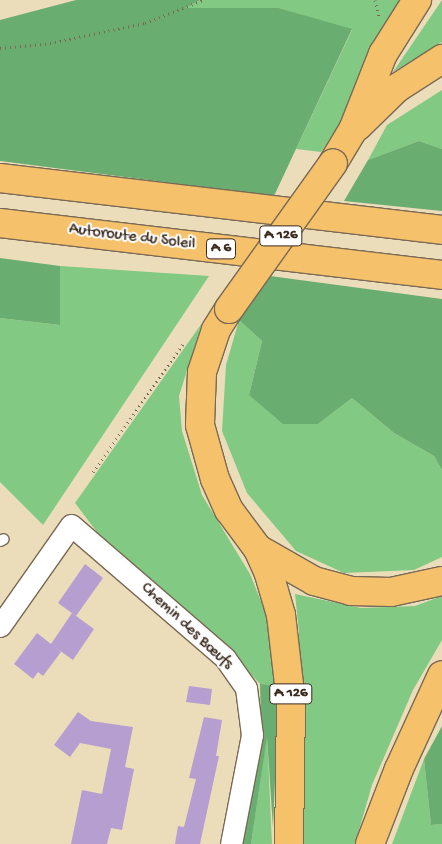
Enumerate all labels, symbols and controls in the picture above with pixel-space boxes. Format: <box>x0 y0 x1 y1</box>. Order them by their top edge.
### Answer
street label: Autoroute du Soleil <box>68 221 196 255</box>
road number: A 126 <box>258 224 304 248</box>
road number: A 6 <box>205 236 237 262</box>
street label: Chemin des Bœufs <box>136 579 236 675</box>
road number: A 126 <box>268 682 314 706</box>

